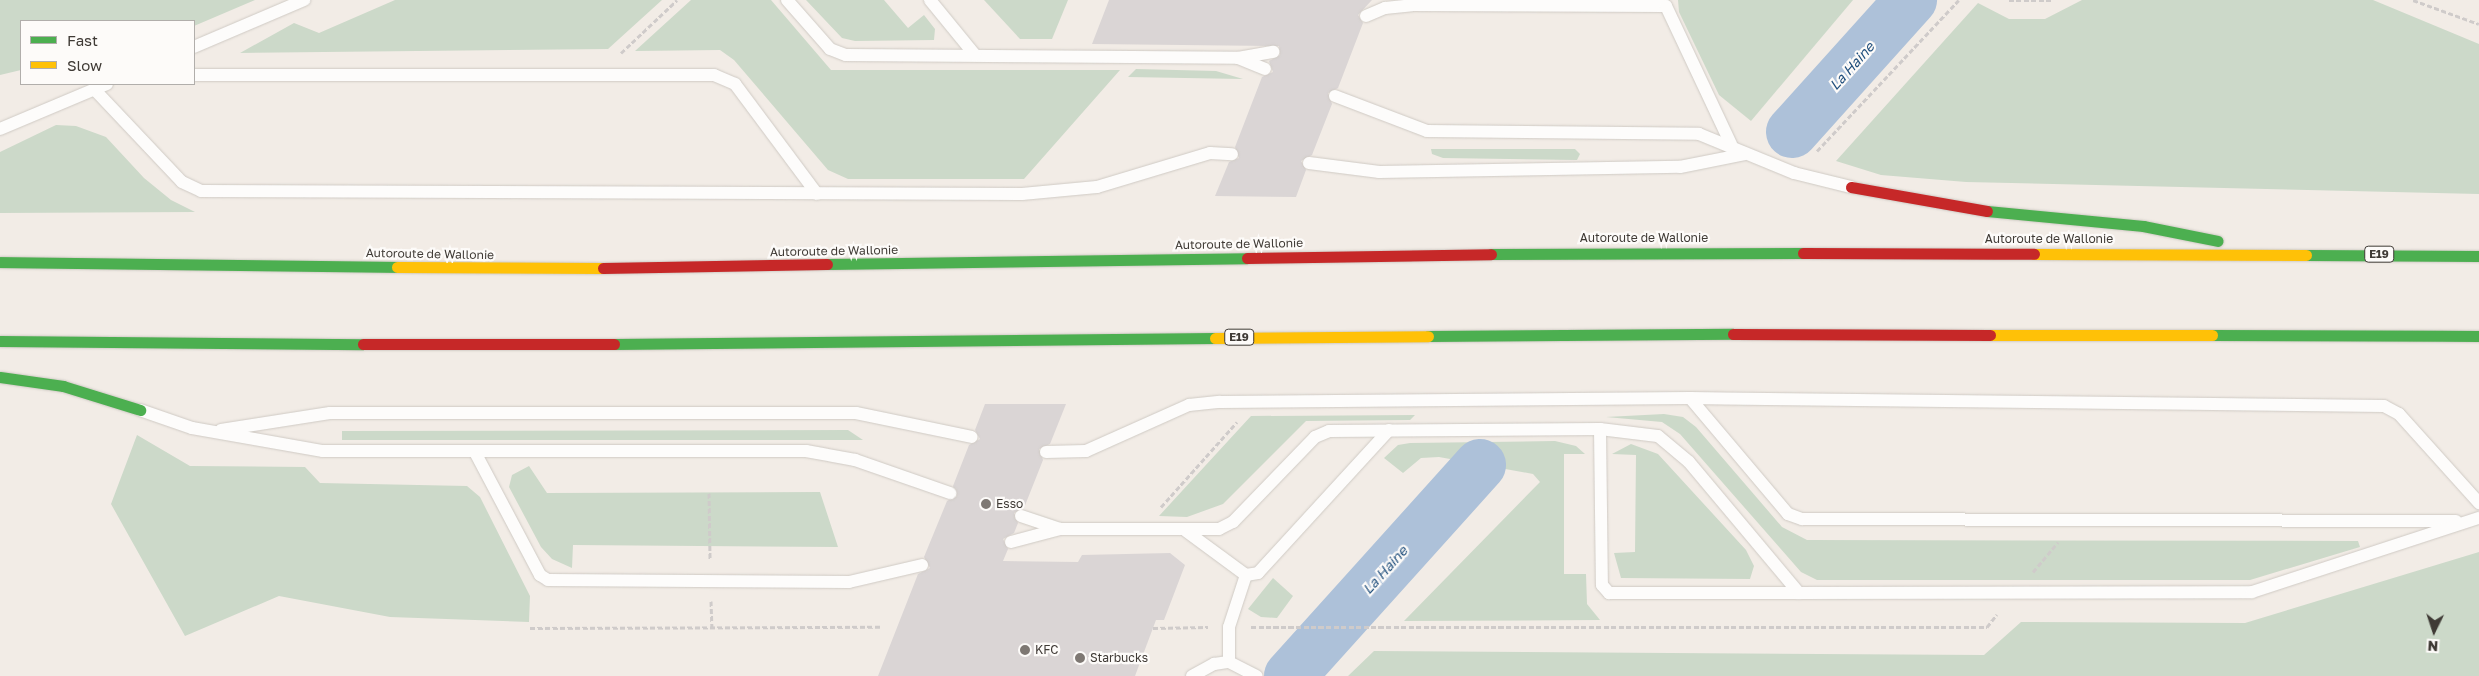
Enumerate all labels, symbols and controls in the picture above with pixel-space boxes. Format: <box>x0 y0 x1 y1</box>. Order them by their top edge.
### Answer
legend <box>20 20 195 85</box>
text: Fast <box>67 31 98 49</box>
water label: La Haine <box>1826 39 1878 93</box>
text: Slow <box>67 56 102 74</box>
street label: Autoroute de Wallonie <box>1580 231 1708 245</box>
street label: Autoroute de Wallonie <box>1985 232 2113 246</box>
street label: Autoroute de Wallonie <box>1175 236 1303 252</box>
street label: Autoroute de Wallonie <box>770 243 898 259</box>
road number: E19 <box>2364 245 2394 262</box>
street label: Autoroute de Wallonie <box>366 246 494 262</box>
road number: E19 <box>1224 328 1254 346</box>
place label: Esso <box>996 497 1023 511</box>
marker: Esso <box>980 498 992 510</box>
water label: La Haine <box>1359 543 1411 597</box>
north arrow <box>2409 606 2459 656</box>
text: N <box>2427 638 2439 655</box>
place label: KFC <box>1035 643 1059 657</box>
marker: KFC <box>1019 644 1031 656</box>
place label: Starbucks <box>1090 651 1148 665</box>
marker: Starbucks <box>1074 652 1086 664</box>

